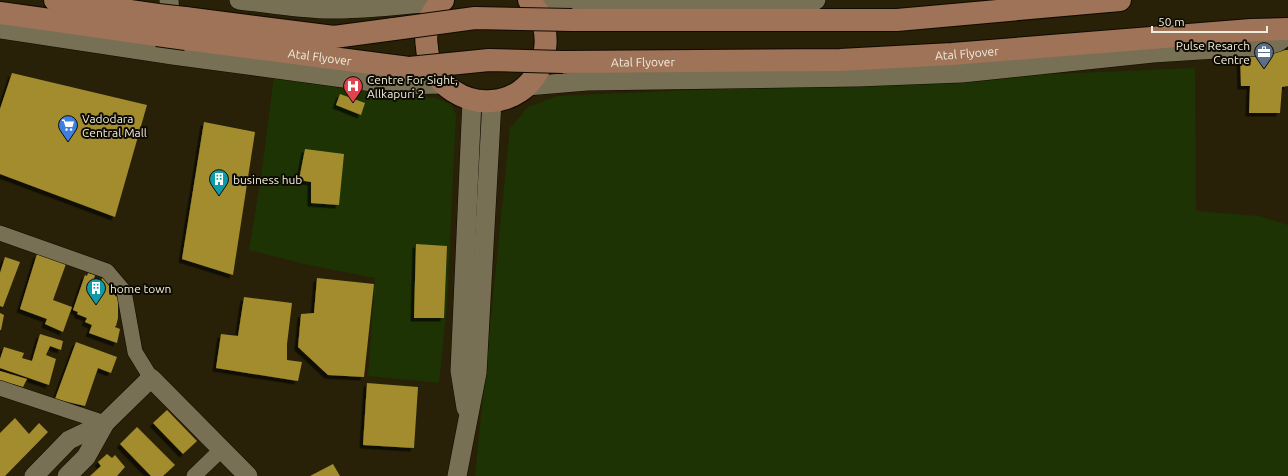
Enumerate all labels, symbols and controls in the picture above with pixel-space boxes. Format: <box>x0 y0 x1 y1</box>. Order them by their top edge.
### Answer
scale bar <box>1152 8 1267 34</box>
text: 50 m <box>1158 15 1185 28</box>
place label: Pulse Resarch Centre <box>1176 39 1250 66</box>
office icon: Pulse Resarch Centre <box>1253 41 1275 69</box>
street label: Atal Flyover <box>935 44 1000 61</box>
street label: Atal Flyover <box>287 46 353 67</box>
street label: Atal Flyover <box>611 55 675 68</box>
place label: Centre For Sight, Allkapuri 2 <box>367 73 458 100</box>
hospital icon: Centre For Sight, Allkapuri 2 <box>342 75 364 103</box>
place label: Vadodara Central Mall <box>82 112 147 139</box>
supermarket icon: Vadodara Central Mall <box>57 114 79 142</box>
building icon: business hub <box>208 168 230 196</box>
place label: business hub <box>233 173 302 186</box>
building icon: home town <box>85 277 107 305</box>
place label: home town <box>110 282 171 295</box>

